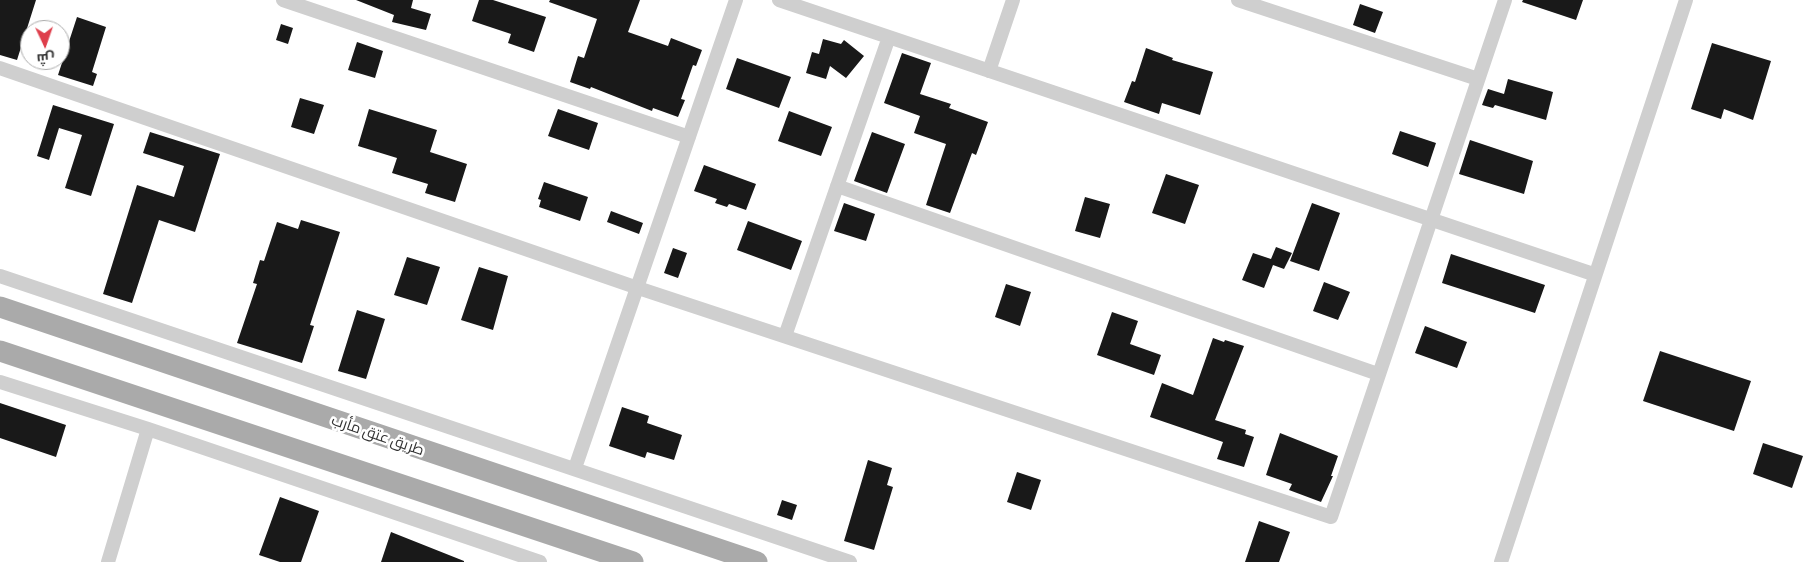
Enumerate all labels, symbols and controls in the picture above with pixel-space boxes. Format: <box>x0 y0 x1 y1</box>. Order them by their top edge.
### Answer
north arrow <box>20 20 70 70</box>
text: ش <box>36 51 55 68</box>
street label: طريق عتق مأرب <box>329 411 427 459</box>

